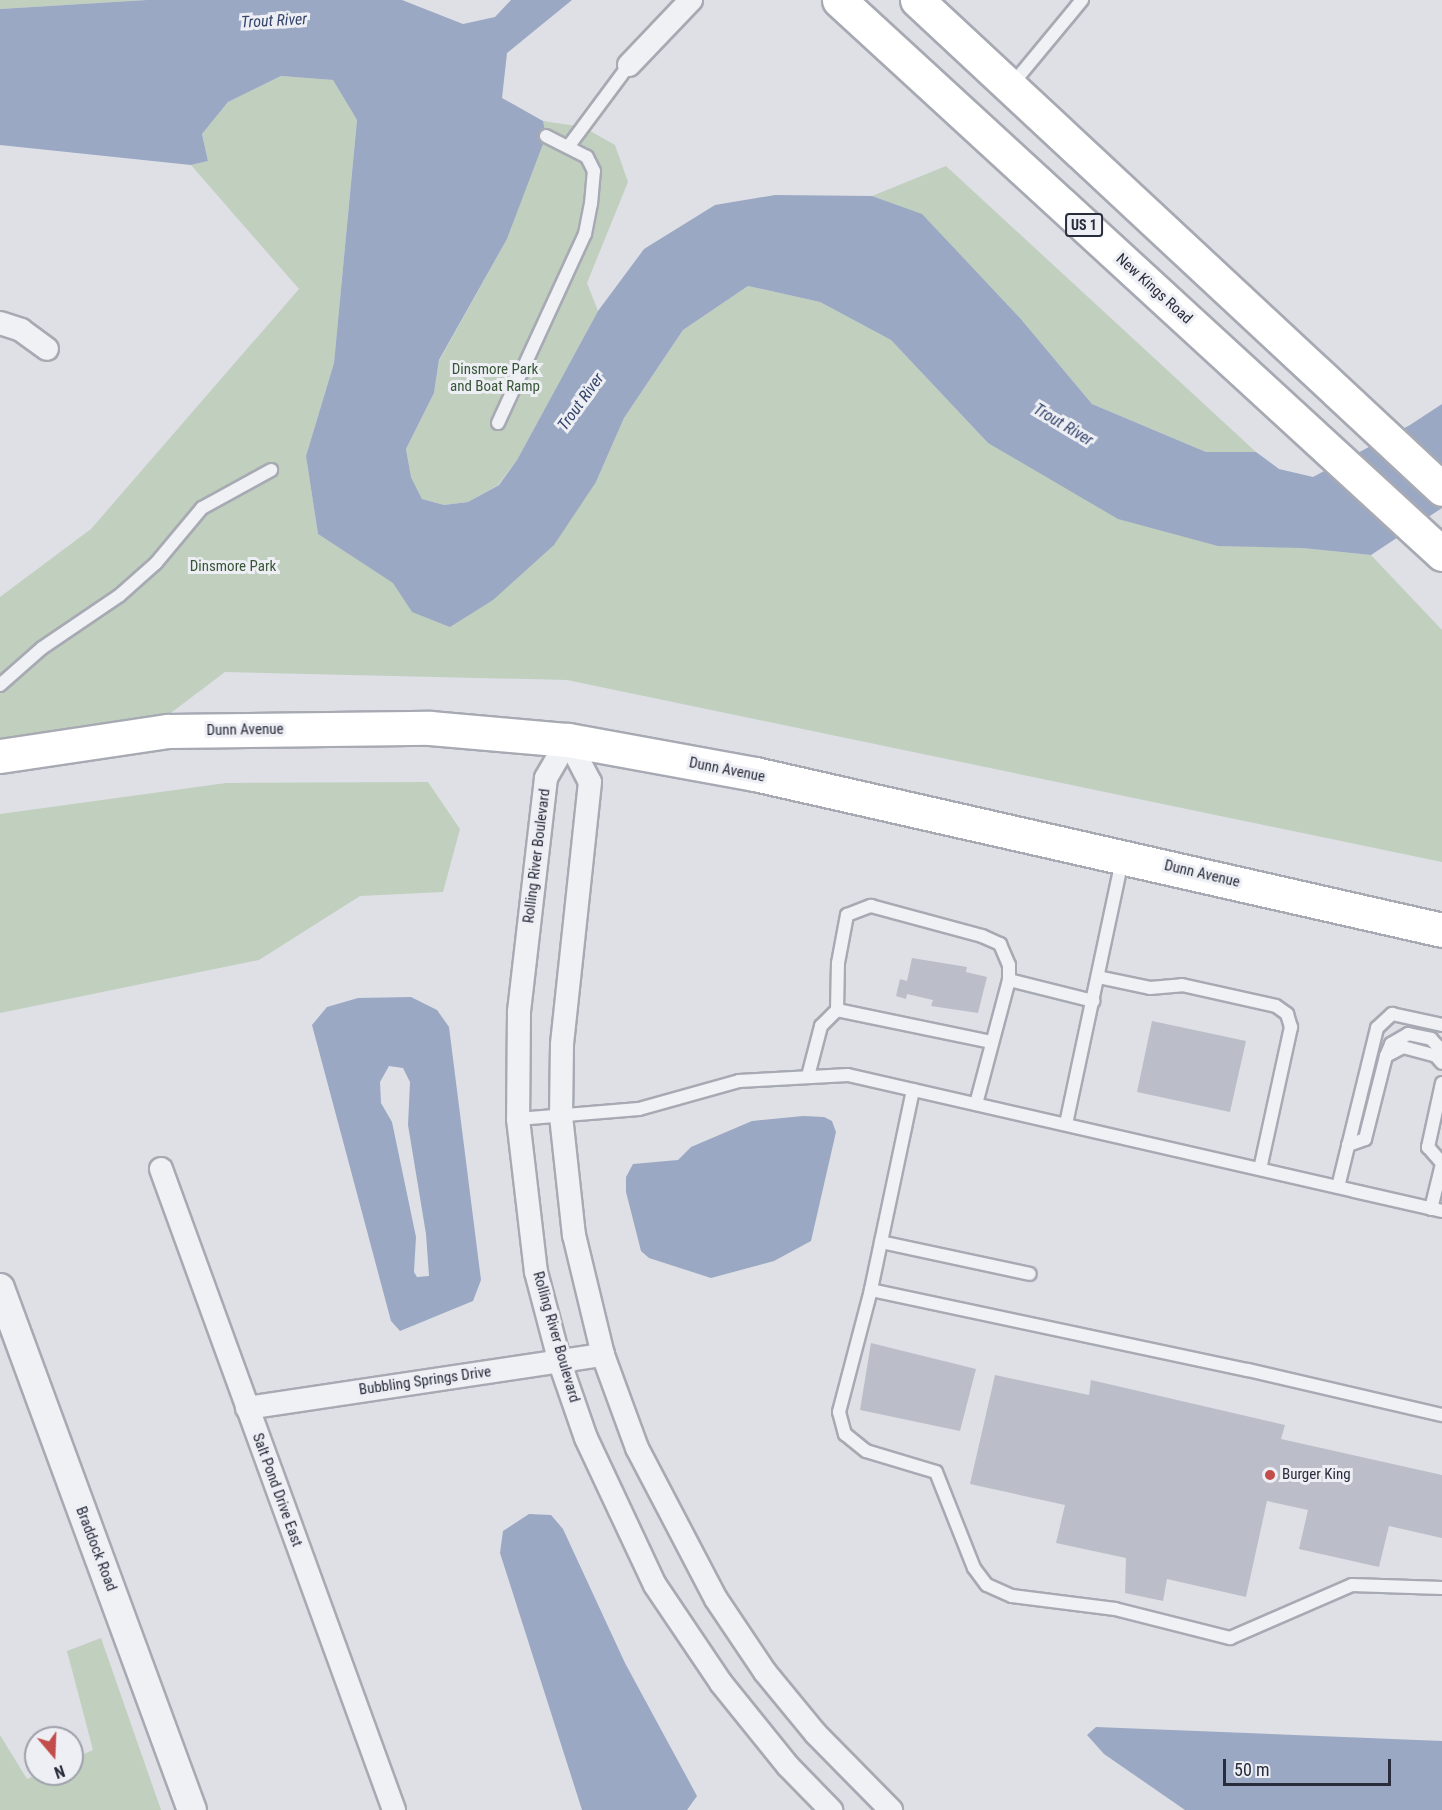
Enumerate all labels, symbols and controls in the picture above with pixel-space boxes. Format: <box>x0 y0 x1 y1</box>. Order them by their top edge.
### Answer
water label: Trout River <box>241 10 307 32</box>
road number: US 1 <box>1064 214 1104 236</box>
street label: New Kings Road <box>1112 250 1196 328</box>
park label: Dinsmore Park and Boat Ramp <box>450 360 540 395</box>
water label: Trout River <box>554 370 608 434</box>
water label: Trout River <box>1030 400 1096 450</box>
park label: Dinsmore Park <box>190 558 276 576</box>
street label: Dunn Avenue <box>206 720 284 740</box>
street label: Dunn Avenue <box>688 754 766 786</box>
street label: Rolling River Boulevard <box>520 788 554 924</box>
street label: Dunn Avenue <box>1162 857 1242 891</box>
street label: Rolling River Boulevard <box>529 1269 583 1405</box>
street label: Bubbling Springs Drive <box>358 1363 492 1399</box>
street label: Salt Pond Drive East <box>248 1431 306 1549</box>
place label: Burger King <box>1282 1466 1351 1484</box>
marker: Burger King <box>1263 1468 1277 1482</box>
street label: Braddock Road <box>72 1504 120 1594</box>
north arrow <box>24 1726 84 1786</box>
scale bar <box>1226 1747 1394 1785</box>
text: 50 m <box>1234 1759 1269 1780</box>
text: N <box>52 1761 67 1782</box>

